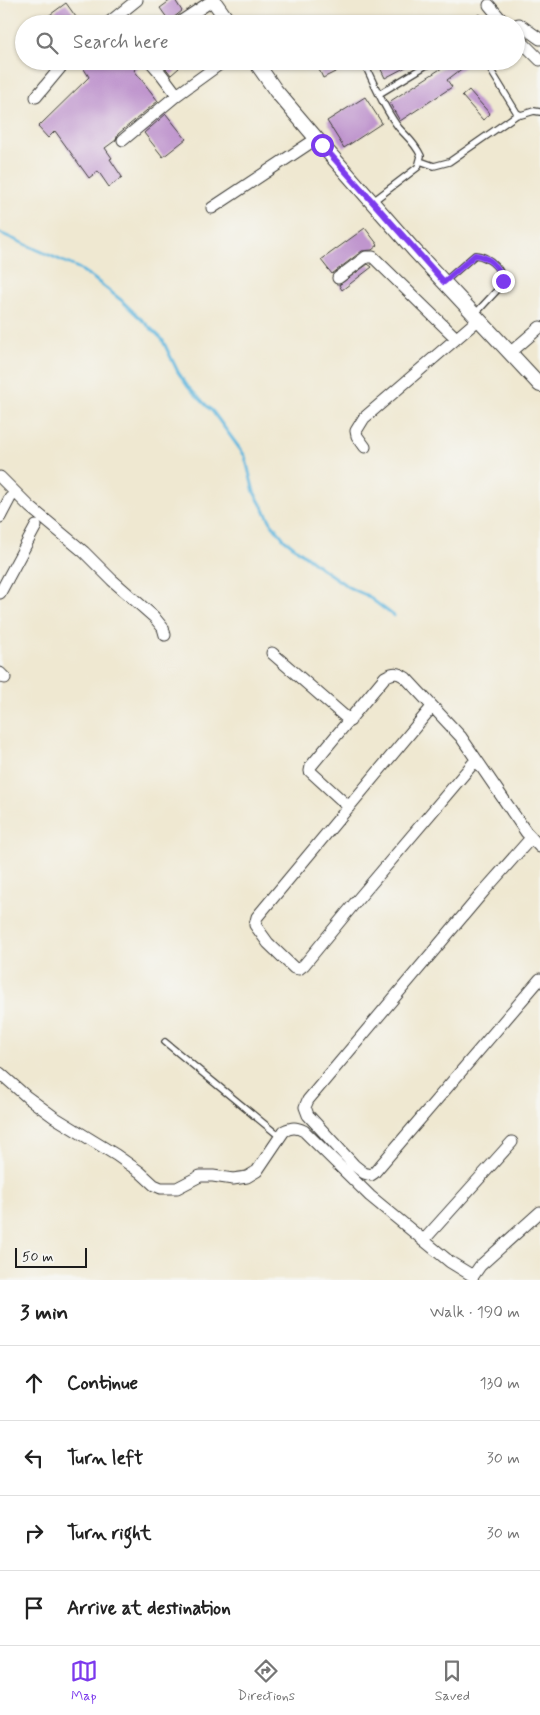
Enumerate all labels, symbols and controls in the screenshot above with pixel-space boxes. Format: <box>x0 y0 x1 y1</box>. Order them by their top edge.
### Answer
search box <box>15 15 525 70</box>
icon: search <box>33 29 61 57</box>
text: Search here <box>73 30 169 55</box>
route start <box>311 134 334 157</box>
route end <box>492 270 515 293</box>
scale bar <box>15 1245 88 1268</box>
text: 50 m <box>22 1248 53 1266</box>
text: 3 min <box>20 1299 68 1327</box>
text: Walk · 190 m <box>430 1302 520 1323</box>
icon: ahead <box>20 1369 48 1397</box>
text: Continue <box>67 1371 138 1396</box>
text: 130 m <box>479 1373 520 1394</box>
icon: left <box>20 1444 48 1472</box>
text: Turn left <box>67 1446 143 1471</box>
text: 30 m <box>487 1448 520 1469</box>
icon: right <box>20 1519 48 1547</box>
text: Turn right <box>67 1521 151 1546</box>
text: 30 m <box>487 1523 520 1544</box>
icon: arrive <box>20 1594 48 1622</box>
text: Arrive at destination <box>67 1596 231 1621</box>
tab: Map <box>70 1657 98 1705</box>
tab: Directions <box>238 1657 295 1705</box>
tab: Saved <box>435 1657 470 1705</box>

